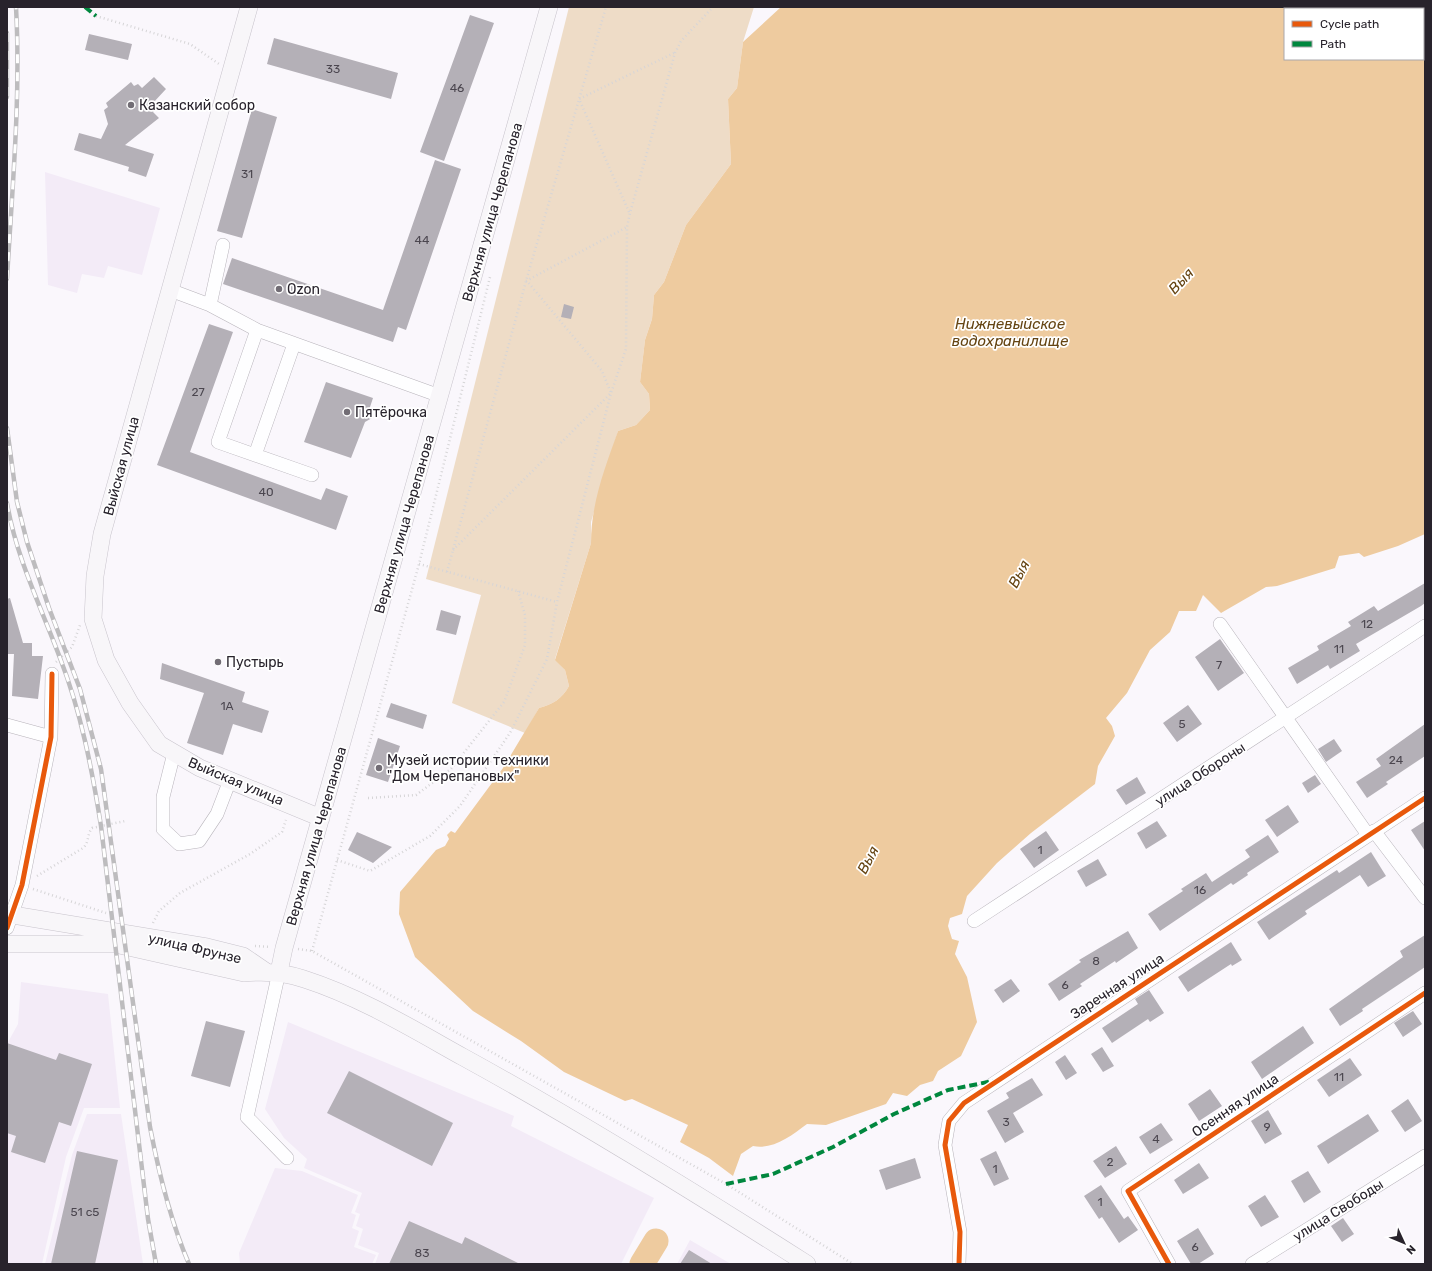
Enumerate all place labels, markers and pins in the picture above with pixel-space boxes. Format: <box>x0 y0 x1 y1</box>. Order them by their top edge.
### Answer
place label: Казанский собор <box>139 97 255 114</box>
marker: Казанский собор <box>126 100 136 110</box>
place label: Ozon <box>287 281 320 298</box>
marker: Ozon <box>274 284 284 294</box>
place label: Пятёрочка <box>355 404 427 421</box>
marker: Пятёрочка <box>342 407 352 417</box>
place label: Пустырь <box>226 654 284 671</box>
marker: Пустырь <box>213 657 223 667</box>
place label: Музей истории техники "Дом Черепановых" <box>387 752 549 785</box>
marker: Музей истории техники "Дом Черепановых" <box>374 763 384 773</box>

